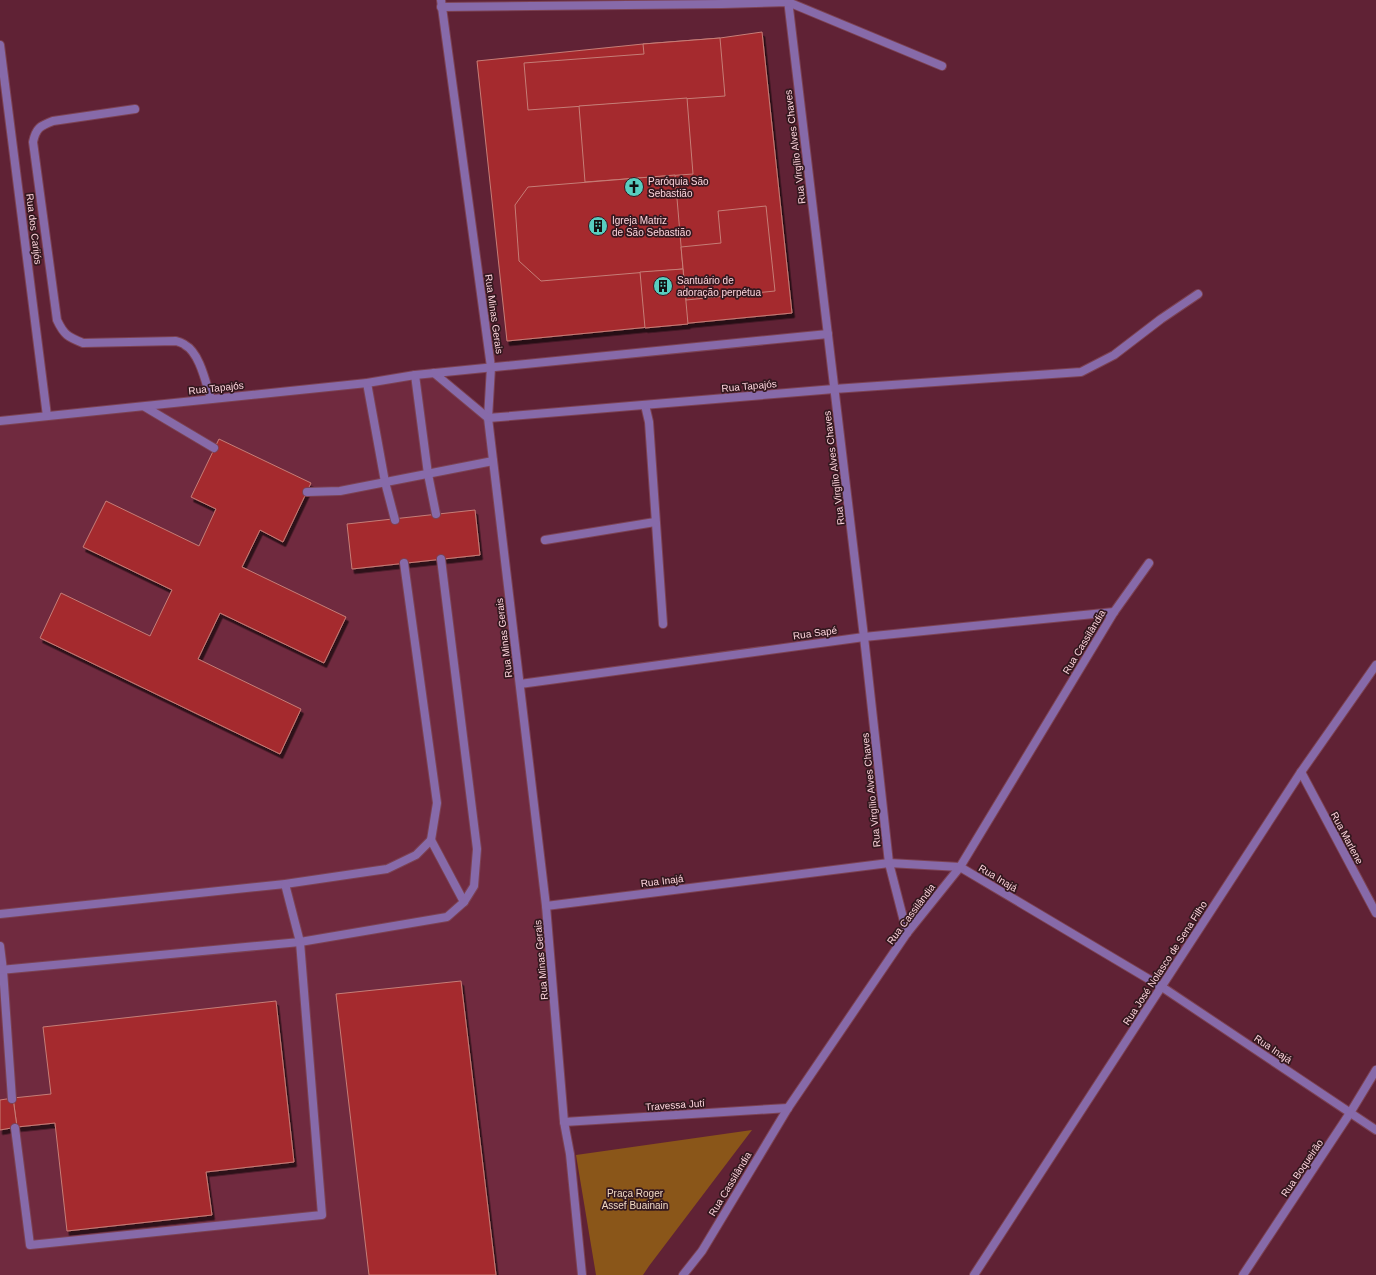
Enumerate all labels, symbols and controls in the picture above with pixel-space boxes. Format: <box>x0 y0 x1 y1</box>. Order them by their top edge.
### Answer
street label: Rua Virgílio Alves Chaves <box>783 89 807 205</box>
church icon: Paróquia São Sebastião <box>623 176 645 198</box>
place label: Paróquia São Sebastião <box>648 176 709 199</box>
street label: Rua dos Carijós <box>24 193 44 265</box>
building icon: Igreja Matriz de São Sebastião <box>587 215 609 237</box>
place label: Igreja Matriz de São Sebastião <box>612 215 691 238</box>
street label: Rua Minas Gerais <box>483 274 505 354</box>
building icon: Santuário de adoração perpétua <box>652 275 674 297</box>
place label: Santuário de adoração perpétua <box>677 275 761 298</box>
street label: Rua Tapajós <box>721 378 777 394</box>
street label: Rua Tapajós <box>188 380 244 396</box>
street label: Rua Virgílio Alves Chaves <box>822 410 846 526</box>
street label: Rua Minas Gerais <box>494 598 514 678</box>
street label: Rua Cassilândia <box>1061 608 1108 676</box>
street label: Rua Sapé <box>792 624 838 642</box>
street label: Rua Virgílio Alves Chaves <box>860 732 882 848</box>
street label: Rua Marlene <box>1329 810 1365 866</box>
street label: Rua Inajá <box>977 862 1020 894</box>
street label: Rua Inajá <box>640 873 684 889</box>
street label: Rua Cassilândia <box>885 881 938 946</box>
street label: Rua José Nolasco de Sena Filho <box>1121 899 1210 1027</box>
street label: Rua Minas Gerais <box>532 920 550 1000</box>
street label: Rua Inajá <box>1252 1032 1294 1066</box>
street label: Travessa Jutí <box>645 1097 705 1113</box>
street label: Rua Boqueirão <box>1279 1137 1325 1199</box>
street label: Rua Cassilândia <box>707 1150 754 1218</box>
park label: Praça Roger Assef Buainain <box>602 1188 668 1211</box>

